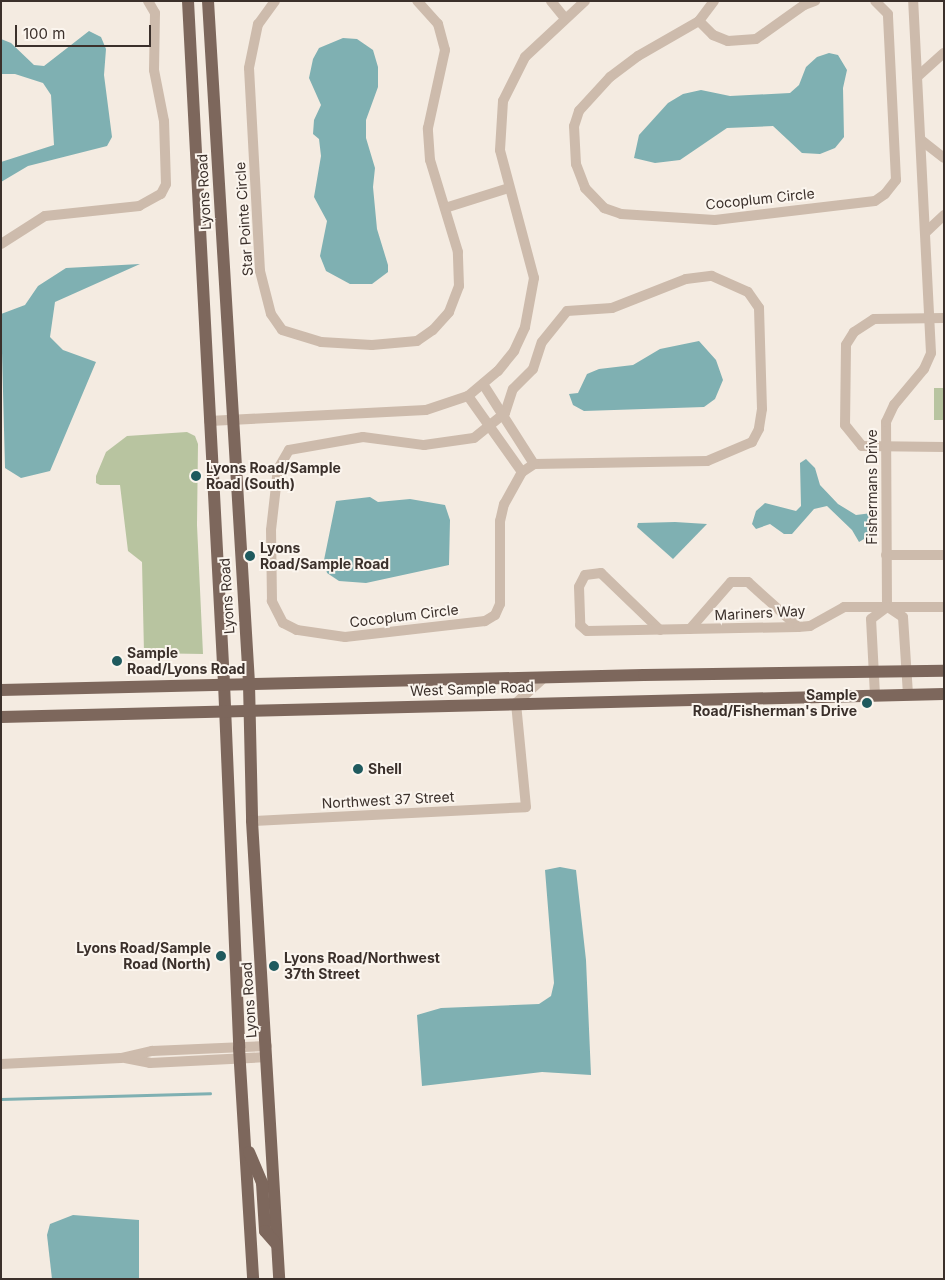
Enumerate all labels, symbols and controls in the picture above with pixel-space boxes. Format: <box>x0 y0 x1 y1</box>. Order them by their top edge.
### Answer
scale bar <box>18 15 154 47</box>
text: 100 m <box>23 24 65 43</box>
street label: Lyons Road <box>194 153 214 231</box>
street label: Star Pointe Circle <box>232 161 256 277</box>
street label: Cocoplum Circle <box>705 185 815 213</box>
street label: Fishermans Drive <box>864 429 880 545</box>
place label: Lyons Road/Sample Road (South) <box>206 460 341 492</box>
marker: Lyons Road/Sample Road (South) <box>190 470 202 482</box>
place label: Lyons Road/Sample Road <box>260 540 389 572</box>
marker: Lyons Road/Sample Road <box>244 550 256 562</box>
street label: Lyons Road <box>216 557 238 635</box>
street label: Cocoplum Circle <box>349 601 459 631</box>
street label: Mariners Way <box>714 602 806 624</box>
place label: Sample Road/Lyons Road <box>127 645 245 678</box>
marker: Sample Road/Lyons Road <box>111 655 123 667</box>
street label: West Sample Road <box>410 678 534 700</box>
place label: Sample Road/Fisherman's Drive <box>693 687 857 720</box>
marker: Sample Road/Fisherman's Drive <box>861 697 873 709</box>
place label: Shell <box>368 761 402 777</box>
marker: Shell <box>352 763 364 775</box>
street label: Northwest 37 Street <box>321 788 455 812</box>
place label: Lyons Road/Sample Road (North) <box>76 940 211 972</box>
marker: Lyons Road/Sample Road (North) <box>215 950 227 962</box>
place label: Lyons Road/Northwest 37th Street <box>284 950 440 982</box>
marker: Lyons Road/Northwest 37th Street <box>268 960 280 972</box>
street label: Lyons Road <box>238 961 260 1039</box>

